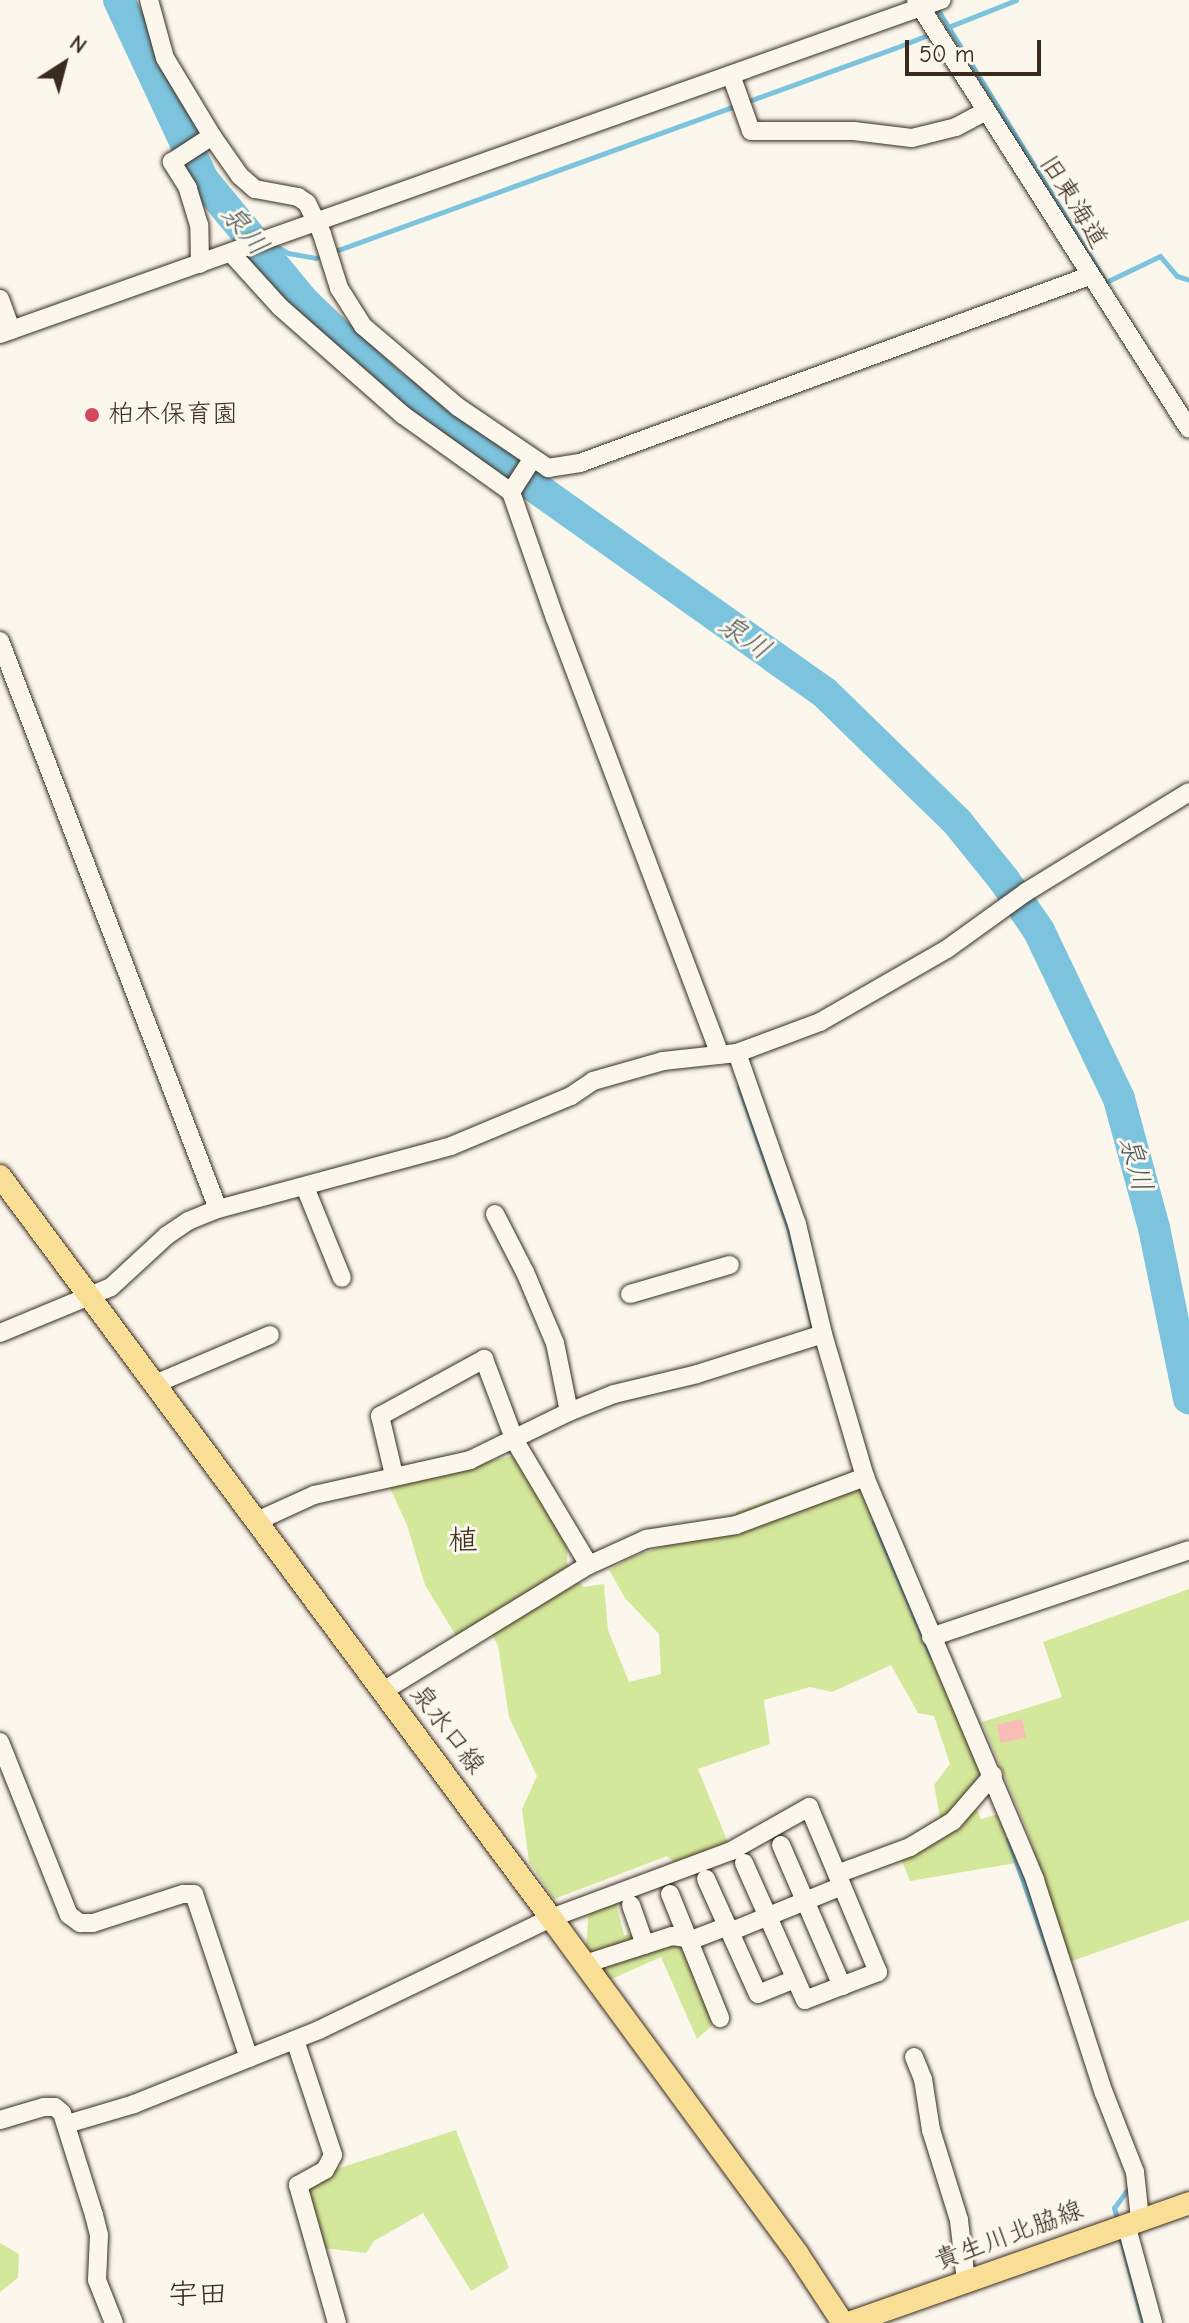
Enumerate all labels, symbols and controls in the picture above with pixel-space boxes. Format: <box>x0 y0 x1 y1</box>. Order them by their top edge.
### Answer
north arrow <box>24 24 104 104</box>
scale bar <box>909 24 1045 74</box>
text: N <box>65 30 92 59</box>
text: 50 m <box>919 40 975 68</box>
street label: 旧東海道 <box>1032 150 1114 254</box>
water label: 泉川 <box>214 198 276 262</box>
place label: 柏木保育園 <box>108 399 238 431</box>
marker: 柏木保育園 <box>83 406 101 424</box>
water label: 泉川 <box>712 607 778 667</box>
water label: 泉川 <box>1113 1133 1159 1195</box>
district label: 植 <box>448 1523 478 1559</box>
street label: 泉水口線 <box>403 1679 491 1781</box>
street label: 貴生川北脇線 <box>930 2195 1088 2277</box>
district label: 宇田 <box>168 2277 228 2313</box>

